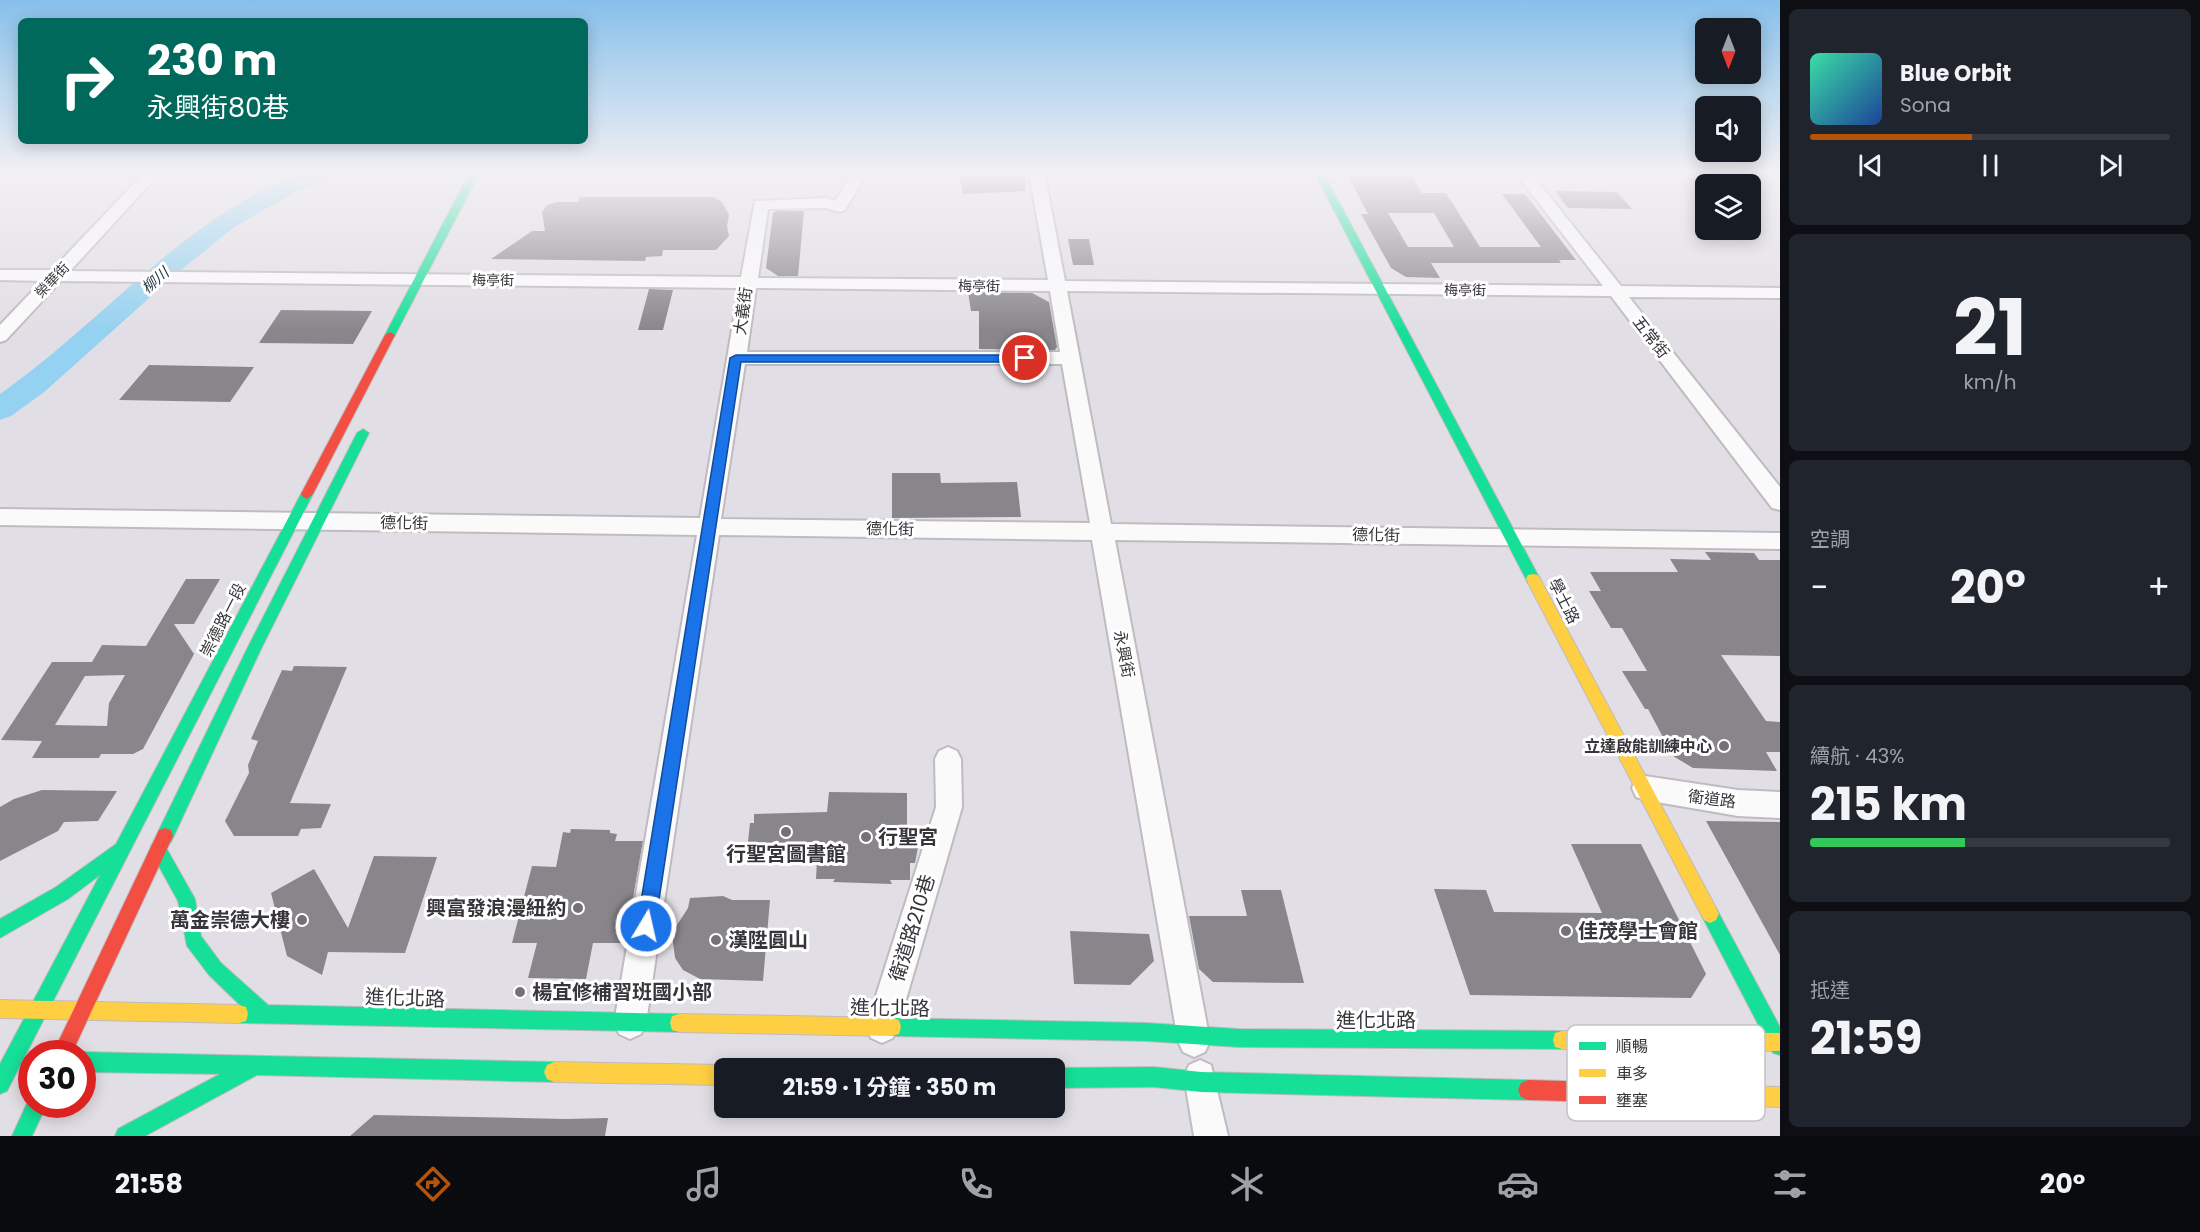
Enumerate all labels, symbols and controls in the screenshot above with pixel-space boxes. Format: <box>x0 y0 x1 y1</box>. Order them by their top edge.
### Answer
north arrow <box>1695 18 1761 84</box>
map controls <box>1695 18 1761 240</box>
text: 230 m <box>147 31 277 90</box>
icon: right <box>48 42 126 120</box>
text: Blue Orbit <box>1900 58 2011 89</box>
text: 永興街80巷 <box>147 89 289 126</box>
text: Sona <box>1900 91 1951 119</box>
button: sound <box>1695 96 1761 162</box>
icon: previous <box>1854 149 1887 182</box>
icon: pause <box>1974 149 2007 182</box>
icon: next <box>2094 149 2127 182</box>
button: layers <box>1695 174 1761 240</box>
street label: 榮華街 <box>30 258 74 302</box>
water label: 柳川 <box>137 261 175 298</box>
street label: 梅亭街 <box>472 270 514 290</box>
text: 21 <box>1953 273 2027 382</box>
street label: 梅亭街 <box>958 276 1000 296</box>
street label: 梅亭街 <box>1444 280 1486 300</box>
street label: 大義街 <box>728 286 758 336</box>
street label: 五常街 <box>1627 311 1675 363</box>
pin <box>999 332 1050 383</box>
icon: arrive <box>1008 341 1041 374</box>
text: km/h <box>1963 368 2017 396</box>
street label: 德化街 <box>380 511 428 535</box>
street label: 德化街 <box>866 517 914 541</box>
street label: 德化街 <box>1352 523 1400 547</box>
text: 空調 <box>1810 525 1850 553</box>
text: 20° <box>1950 556 2026 619</box>
text: − <box>1810 564 1828 611</box>
text: + <box>2147 564 2170 611</box>
street label: 學士路 <box>1543 574 1585 628</box>
street label: 崇德路一段 <box>195 579 251 661</box>
street label: 永興街 <box>1108 628 1140 680</box>
place label: 立達啟能訓練中心 <box>1584 735 1712 758</box>
marker: 立達啟能訓練中心 <box>1717 739 1731 753</box>
text: 續航 · 43% <box>1810 742 1904 770</box>
text: 215 km <box>1810 773 1967 836</box>
street label: 衛道路 <box>1687 785 1737 813</box>
place label: 行聖宮 <box>878 823 938 851</box>
marker: 行聖宮圖書館 <box>779 825 793 839</box>
marker: 行聖宮 <box>859 830 873 844</box>
place label: 行聖宮圖書館 <box>726 840 846 868</box>
street label: 衛道路210巷 <box>882 871 942 985</box>
place label: 興富發浪漫紐約 <box>426 894 566 922</box>
position arrow <box>614 894 678 958</box>
marker: 興富發浪漫紐約 <box>571 901 585 915</box>
place label: 萬金崇德大樓 <box>170 906 290 934</box>
marker: 萬金崇德大樓 <box>295 913 309 927</box>
place label: 佳茂學士會館 <box>1578 917 1698 945</box>
marker: 佳茂學士會館 <box>1559 924 1573 938</box>
place label: 漢陞圓山 <box>728 926 808 954</box>
marker: 漢陞圓山 <box>709 933 723 947</box>
text: 抵達 <box>1810 976 1850 1004</box>
place label: 楊宜修補習班國小部 <box>532 978 712 1006</box>
street label: 進化北路 <box>365 983 445 1013</box>
marker: 楊宜修補習班國小部 <box>513 985 527 999</box>
street label: 進化北路 <box>850 993 930 1023</box>
street label: 進化北路 <box>1336 1006 1416 1034</box>
text: 21:59 <box>1810 1007 1922 1070</box>
legend <box>1567 1025 1765 1121</box>
text: 順暢 <box>1616 1035 1648 1058</box>
speed limit sign: 30 <box>18 1040 96 1118</box>
text: 車多 <box>1616 1062 1648 1085</box>
text: 21:59 · 1 分鐘 · 350 m <box>783 1072 996 1103</box>
text: 壅塞 <box>1616 1089 1648 1112</box>
icon: directions <box>412 1163 454 1205</box>
icon: music <box>683 1163 725 1205</box>
icon: phone <box>955 1163 997 1205</box>
icon: climate <box>1226 1163 1268 1205</box>
icon: car <box>1497 1163 1539 1205</box>
icon: filters <box>1769 1163 1811 1205</box>
text: 21:58 <box>115 1165 183 1202</box>
text: 20° <box>2040 1165 2085 1202</box>

